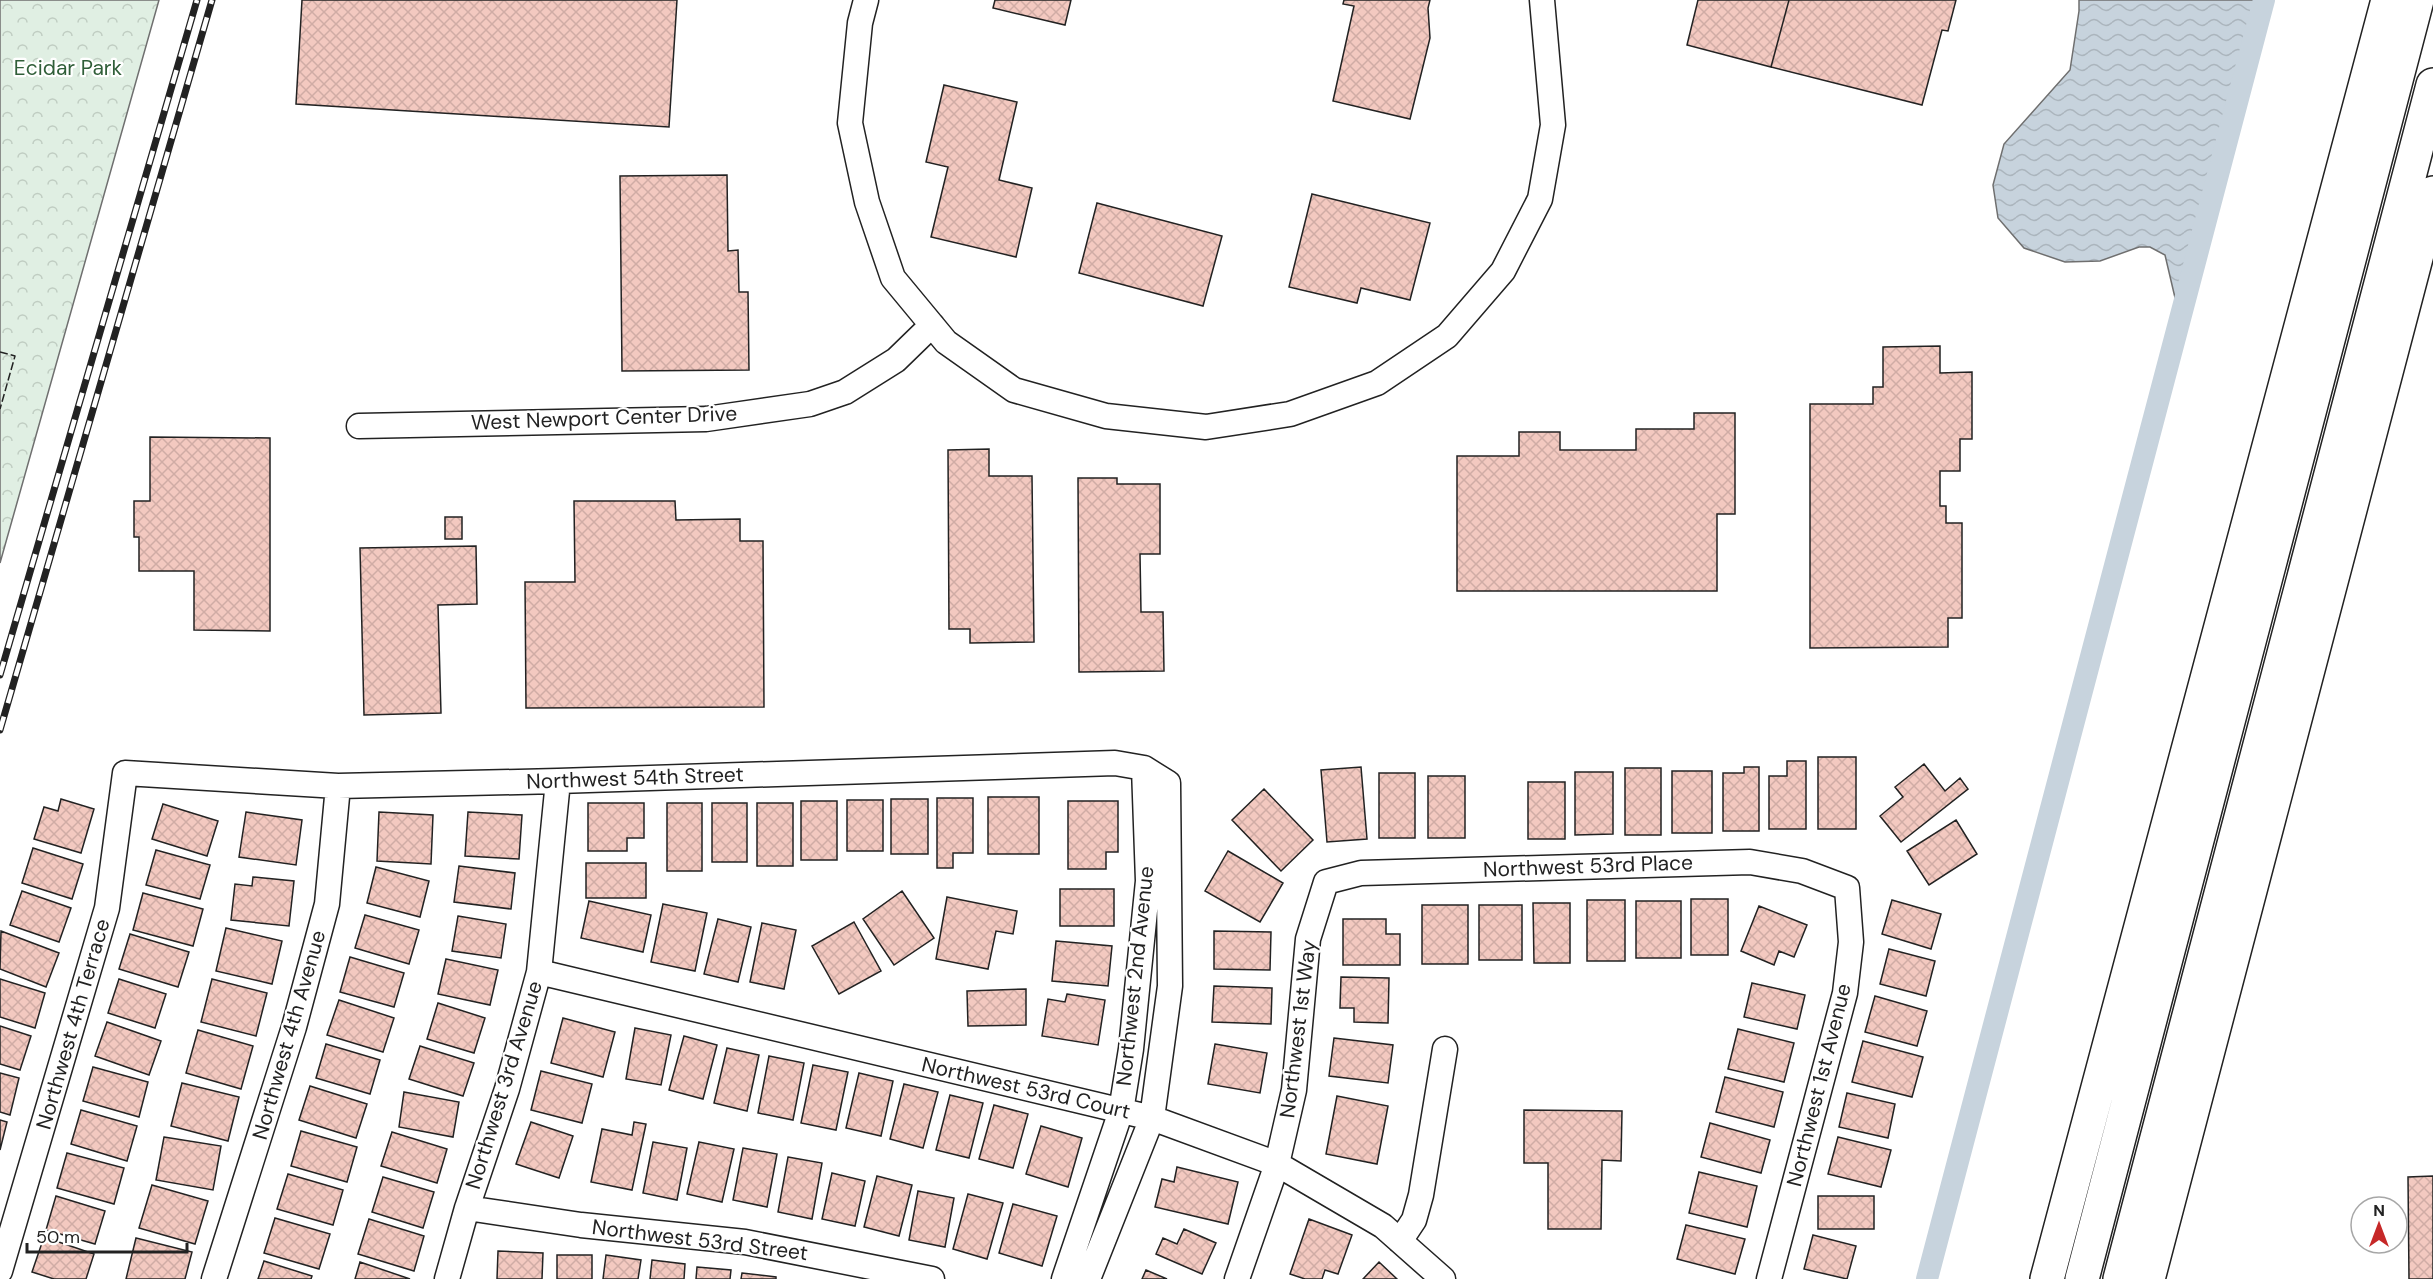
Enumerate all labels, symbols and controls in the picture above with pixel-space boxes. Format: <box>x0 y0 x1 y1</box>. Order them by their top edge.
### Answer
park label: Ecidar Park <box>14 54 123 82</box>
street label: West Newport Center Drive <box>470 399 738 437</box>
street label: Northwest 54th Street <box>526 760 744 796</box>
street label: Northwest 53rd Place <box>1483 848 1694 884</box>
street label: Northwest 2nd Avenue <box>1110 865 1160 1087</box>
street label: Northwest 4th Terrace <box>30 915 117 1133</box>
street label: Northwest 4th Avenue <box>246 927 332 1143</box>
street label: Northwest 1st Way <box>1273 938 1323 1120</box>
street label: Northwest 3rd Avenue <box>459 977 549 1193</box>
street label: Northwest 1st Avenue <box>1780 980 1858 1189</box>
street label: Northwest 53rd Court <box>919 1050 1133 1126</box>
north arrow <box>2349 1195 2409 1255</box>
text: N <box>2373 1200 2385 1221</box>
street label: Northwest 53rd Street <box>590 1213 810 1267</box>
scale bar <box>27 1216 188 1254</box>
text: 50 m <box>36 1225 80 1249</box>

